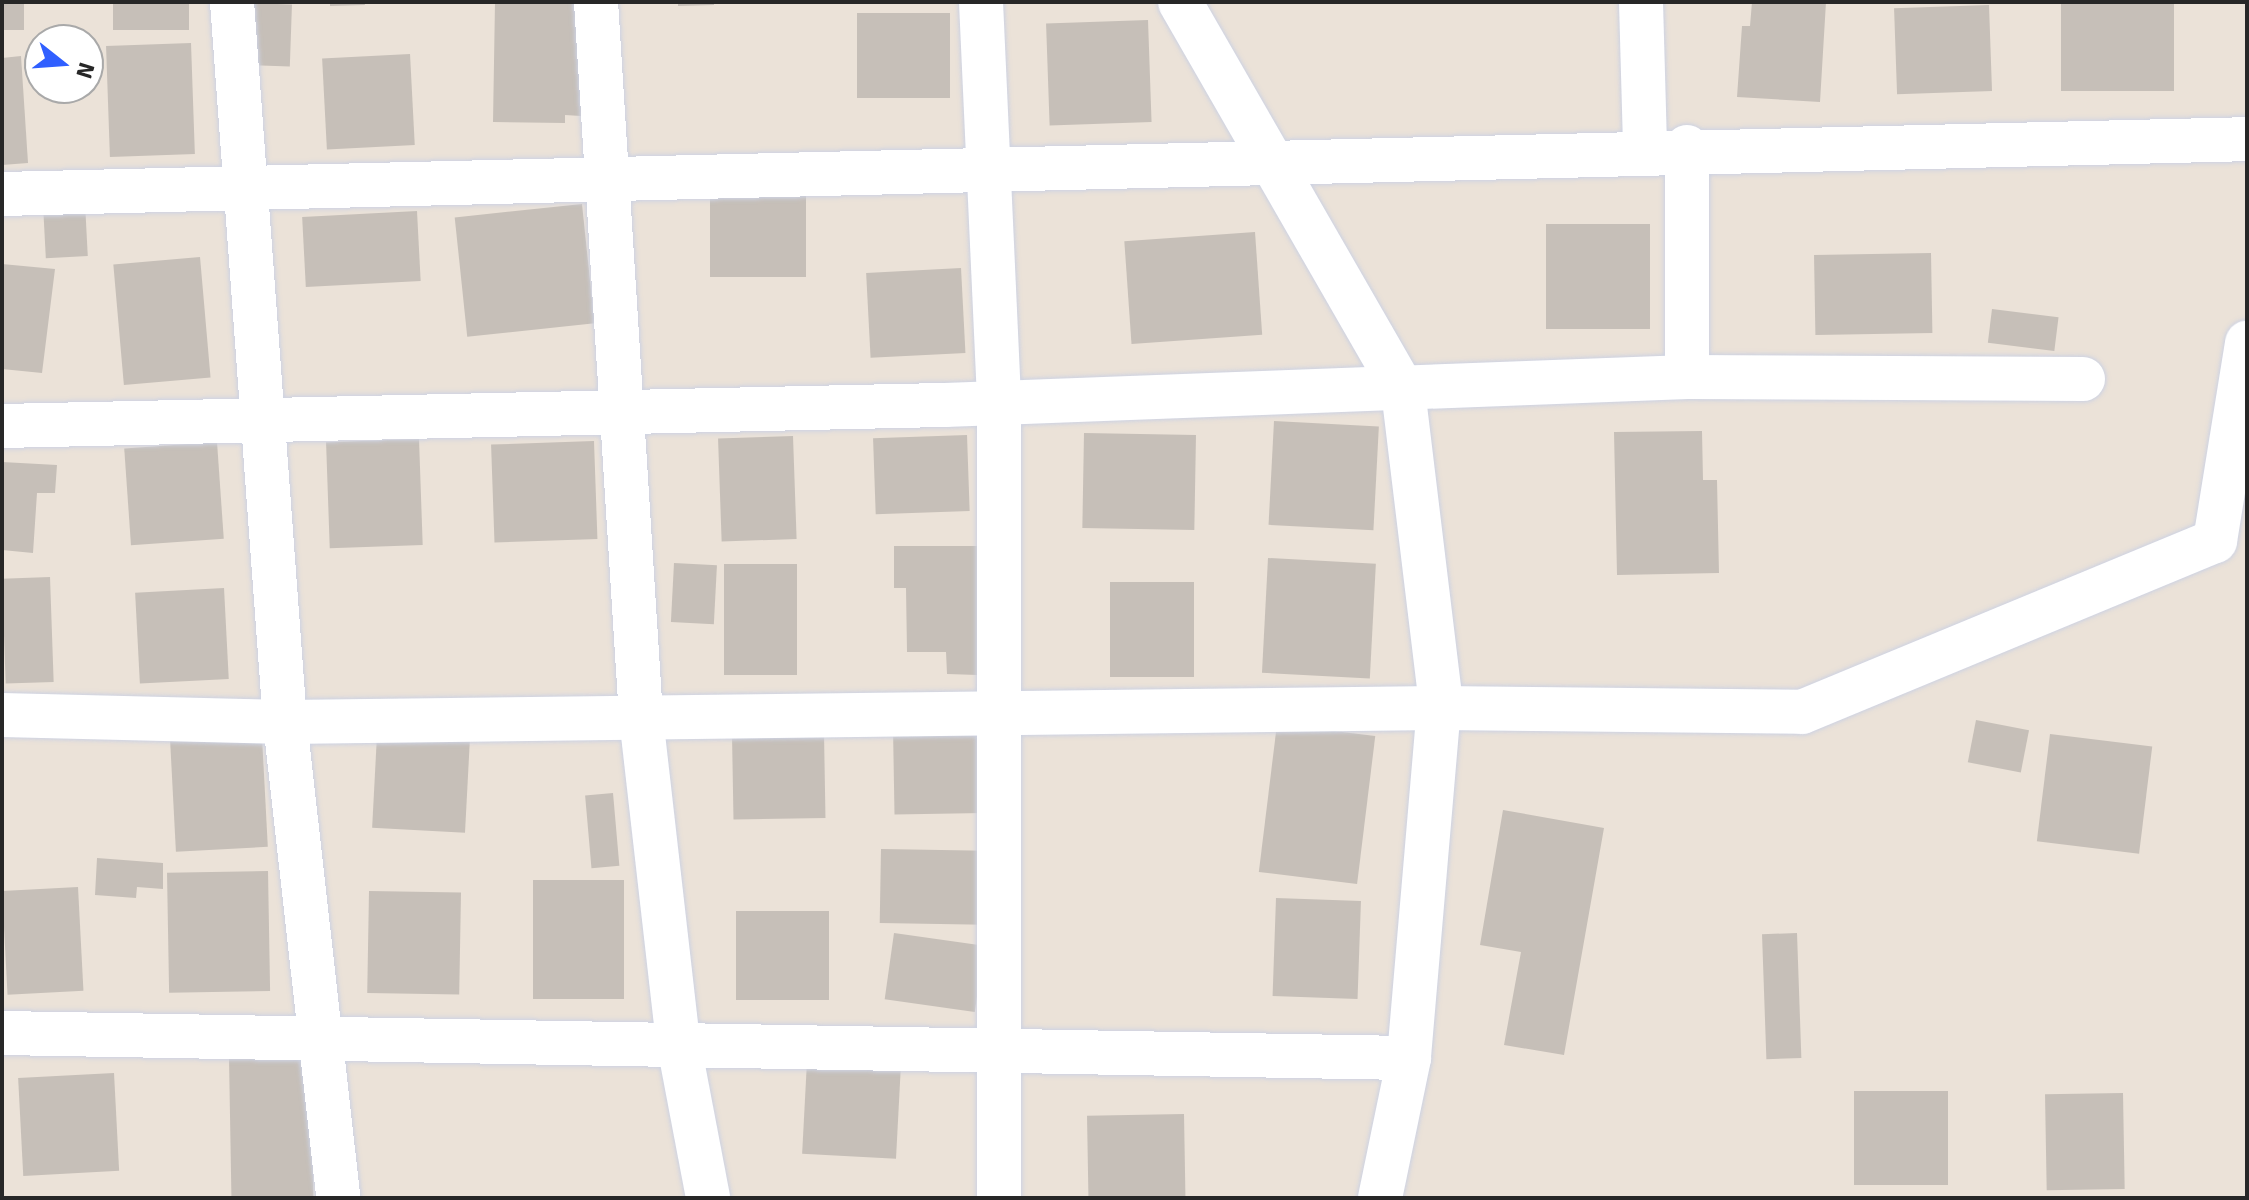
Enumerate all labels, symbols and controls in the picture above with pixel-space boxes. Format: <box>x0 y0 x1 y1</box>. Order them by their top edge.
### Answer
north arrow <box>24 24 104 104</box>
text: N <box>70 59 101 82</box>

